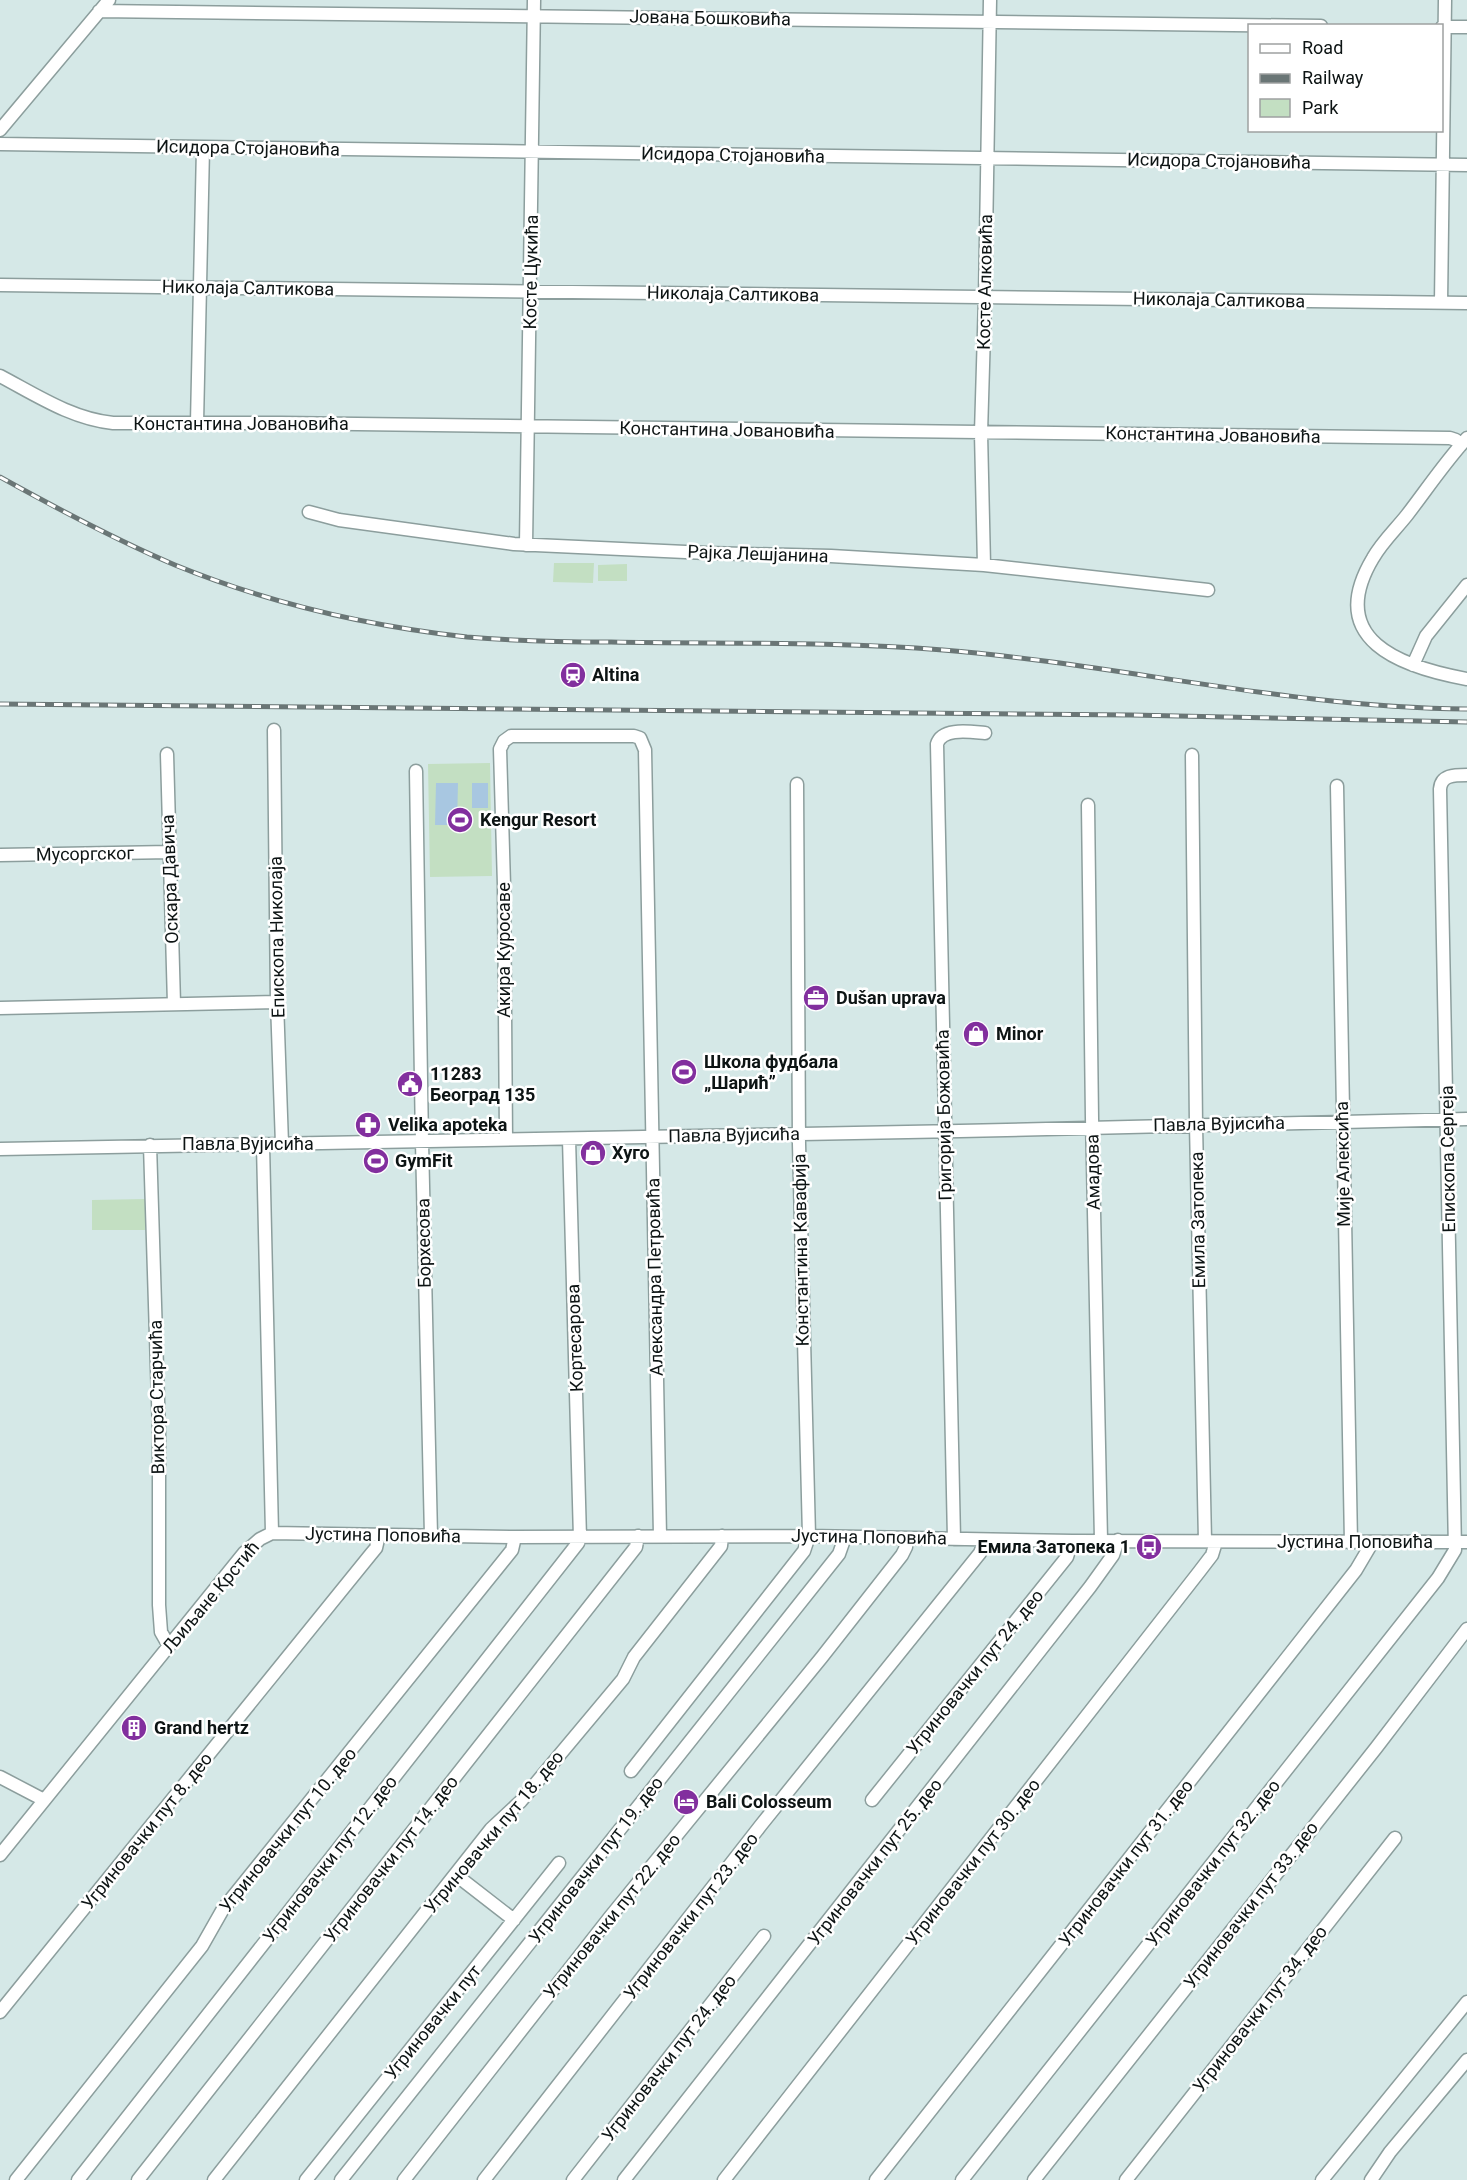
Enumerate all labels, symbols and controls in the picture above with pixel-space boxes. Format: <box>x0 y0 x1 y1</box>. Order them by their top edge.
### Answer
street label: Јована Бошковића <box>629 6 791 29</box>
legend <box>1248 24 1443 132</box>
text: Road <box>1302 37 1343 58</box>
text: Railway <box>1302 67 1364 88</box>
text: Park <box>1302 97 1339 118</box>
street label: Исидора Стојановића <box>156 135 340 160</box>
street label: Исидора Стојановића <box>641 142 825 167</box>
street label: Исидора Стојановића <box>1127 148 1311 173</box>
street label: Косте Цукића <box>519 214 542 330</box>
street label: Косте Алковића <box>973 214 996 350</box>
street label: Николаја Салтикова <box>162 275 334 300</box>
street label: Николаја Салтикова <box>647 281 819 306</box>
street label: Николаја Салтикова <box>1133 287 1305 312</box>
street label: Константина Јовановића <box>133 413 349 434</box>
street label: Константина Јовановића <box>619 417 835 442</box>
street label: Константина Јовановића <box>1105 422 1321 447</box>
street label: Рајка Лешјанина <box>687 541 829 566</box>
station icon: Altina <box>558 660 588 690</box>
place label: Altina <box>592 664 640 685</box>
sports icon: Kengur Resort <box>445 805 475 835</box>
place label: Kengur Resort <box>480 809 596 830</box>
street label: Оскара Давича <box>157 814 182 944</box>
street label: Мусоргског <box>36 842 135 865</box>
street label: Епископа Николаја <box>265 856 288 1018</box>
street label: Акира Куросаве <box>493 882 514 1018</box>
office icon: Dušan uprava <box>801 983 831 1013</box>
place label: Dušan uprava <box>836 987 946 1008</box>
shop icon: Minor <box>961 1019 991 1049</box>
place label: Minor <box>996 1023 1044 1044</box>
street label: Григорија Божовића <box>932 1029 955 1201</box>
place label: Школа фудбала „Шарић” <box>704 1051 838 1093</box>
sports icon: Школа фудбала „Шарић” <box>669 1057 699 1087</box>
place label: 11283 Београд 135 <box>430 1063 535 1105</box>
public building icon: 11283 Београд 135 <box>395 1069 425 1099</box>
street label: Епископа Сергеја <box>1436 1085 1459 1233</box>
street label: Мије Алексића <box>1331 1101 1354 1227</box>
pharmacy icon: Velika apoteka <box>353 1110 383 1140</box>
street label: Павла Вујисића <box>1153 1112 1285 1135</box>
place label: Velika apoteka <box>388 1114 508 1135</box>
street label: Павла Вујисића <box>668 1123 800 1146</box>
street label: Павла Вујисића <box>182 1133 314 1154</box>
street label: Амадова <box>1081 1134 1104 1210</box>
shop icon: Хуго <box>578 1138 608 1168</box>
place label: Хуго <box>612 1142 650 1163</box>
sports icon: GymFit <box>361 1146 391 1176</box>
place label: GymFit <box>395 1150 453 1171</box>
street label: Емила Затопека <box>1186 1151 1209 1289</box>
street label: Константина Кавафија <box>788 1153 813 1347</box>
street label: Александра Петровића <box>642 1178 667 1376</box>
street label: Борхесова <box>412 1198 435 1288</box>
street label: Кортесарова <box>562 1284 587 1392</box>
street label: Виктора Старчића <box>145 1320 168 1474</box>
street label: Јустина Поповића <box>305 1523 461 1546</box>
street label: Јустина Поповића <box>791 1525 947 1548</box>
street label: Јустина Поповића <box>1277 1531 1433 1552</box>
bus stop icon: Емила Затопека 1 <box>1134 1532 1164 1562</box>
place label: Емила Затопека 1 <box>978 1536 1130 1557</box>
street label: Љиљане Крстић <box>158 1537 263 1657</box>
street label: Угриновачки пут 24. део <box>902 1585 1048 1758</box>
building icon: Grand hertz <box>119 1713 149 1743</box>
place label: Grand hertz <box>154 1717 249 1738</box>
street label: Угриновачки пут 10. део <box>215 1743 361 1916</box>
street label: Угриновачки пут 18. део <box>419 1746 568 1917</box>
street label: Угриновачки пут 8. део <box>77 1748 216 1913</box>
street label: Угриновачки пут 12. део <box>258 1771 401 1946</box>
street label: Угриновачки пут 14. део <box>319 1771 462 1946</box>
street label: Угриновачки пут 19. део <box>524 1772 667 1947</box>
street label: Угриновачки пут 25. део <box>803 1774 946 1949</box>
street label: Угриновачки пут 30. део <box>901 1774 1044 1949</box>
street label: Угриновачки пут 31. део <box>1054 1775 1197 1950</box>
street label: Угриновачки пут 32. део <box>1141 1775 1284 1950</box>
hotel icon: Bali Colosseum <box>671 1787 701 1817</box>
place label: Bali Colosseum <box>706 1791 832 1812</box>
street label: Угриновачки пут 33. део <box>1179 1817 1322 1992</box>
street label: Угриновачки пут 23. део <box>619 1828 762 2003</box>
street label: Угриновачки пут 22. део <box>539 1829 685 2002</box>
street label: Угриновачки пут 34. део <box>1188 1921 1331 2096</box>
street label: Угриновачки пут <box>380 1960 485 2083</box>
street label: Угриновачки пут 24. део <box>597 1970 740 2145</box>

